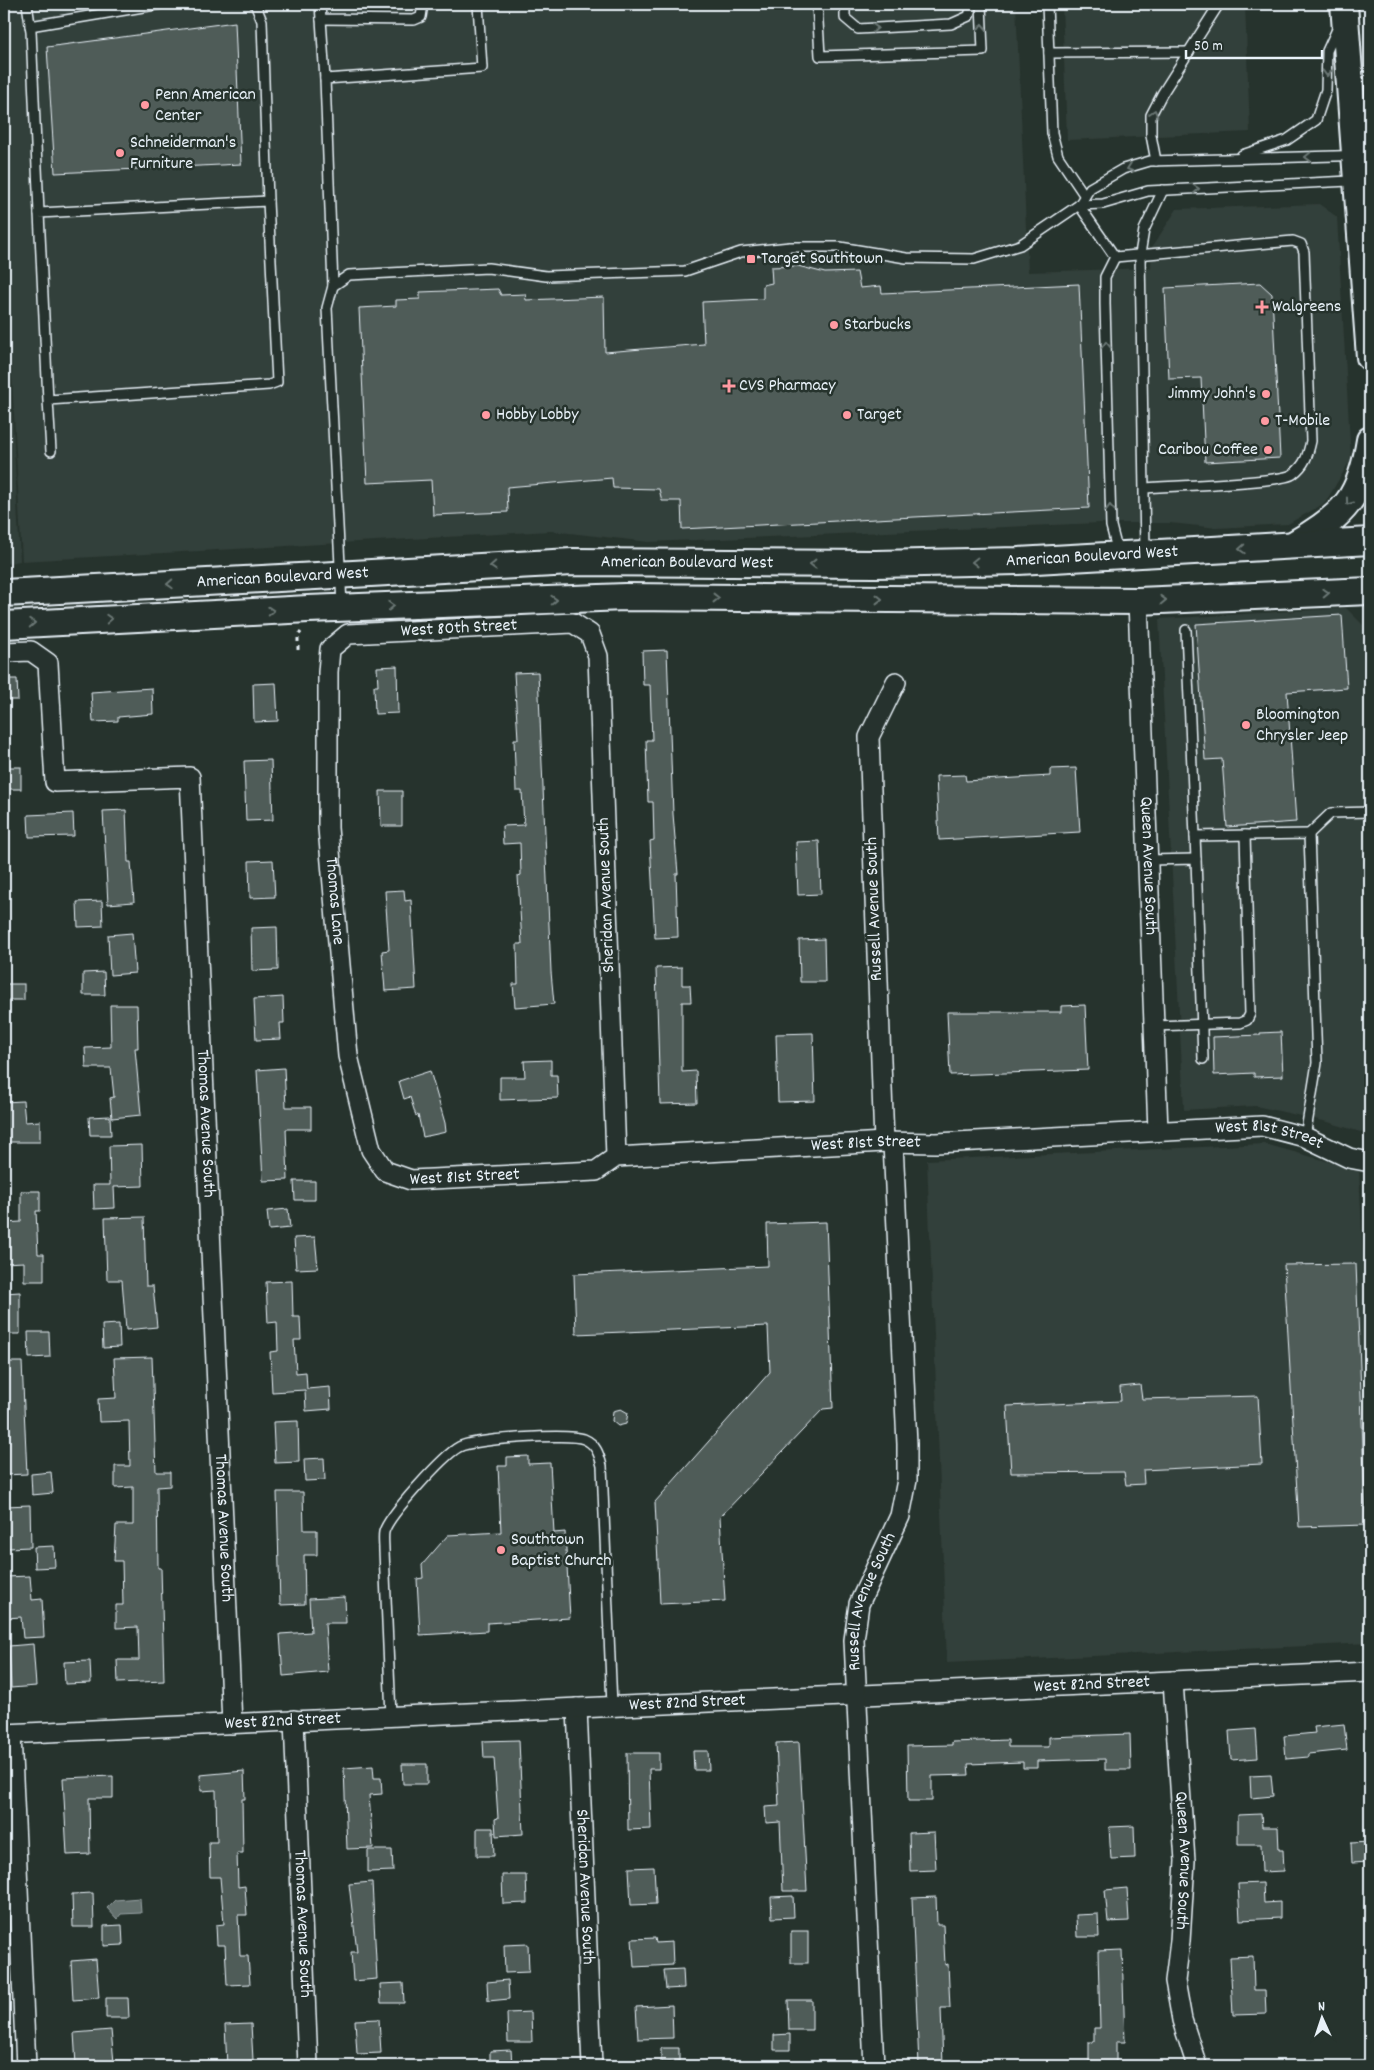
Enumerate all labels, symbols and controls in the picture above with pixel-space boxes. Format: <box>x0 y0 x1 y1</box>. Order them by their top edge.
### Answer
one-way arrow <box>872 23 880 34</box>
one-way arrow <box>976 23 987 31</box>
scale bar <box>1186 28 1323 60</box>
text: 50 m <box>1194 36 1223 58</box>
one-way arrow <box>1321 69 1332 77</box>
place label: Penn American Center <box>155 83 256 129</box>
marker: Penn American Center <box>139 99 151 111</box>
one-way arrow <box>1148 109 1158 118</box>
place label: Schneiderman's Furniture <box>130 131 236 177</box>
marker: Schneiderman's Furniture <box>114 147 126 159</box>
one-way arrow <box>1304 151 1312 162</box>
one-way arrow <box>1126 162 1134 172</box>
one-way arrow <box>1192 183 1200 194</box>
place label: Target Southtown <box>761 247 883 272</box>
marker: Target Southtown <box>745 253 757 265</box>
place label: Walgreens <box>1272 295 1341 320</box>
marker: Walgreens <box>1256 301 1268 313</box>
place label: Starbucks <box>844 313 911 338</box>
marker: Starbucks <box>828 319 840 331</box>
one-way arrow <box>1100 341 1111 349</box>
place label: CVS Pharmacy <box>739 374 836 399</box>
marker: CVS Pharmacy <box>723 380 735 392</box>
place label: Jimmy John's <box>1168 382 1256 407</box>
marker: Jimmy John's <box>1260 388 1272 400</box>
place label: Hobby Lobby <box>496 403 579 428</box>
place label: Target <box>857 403 902 428</box>
marker: Hobby Lobby <box>480 409 492 421</box>
marker: Target <box>841 409 853 421</box>
place label: T-Mobile <box>1275 409 1330 434</box>
marker: T-Mobile <box>1259 415 1271 427</box>
place label: Caribou Coffee <box>1158 438 1258 463</box>
marker: Caribou Coffee <box>1262 444 1274 456</box>
one-way arrow <box>1346 496 1355 506</box>
one-way arrow <box>1105 504 1115 512</box>
street label: American Boulevard West <box>1006 539 1179 574</box>
one-way arrow <box>1238 543 1246 554</box>
street label: American Boulevard West <box>601 550 774 576</box>
one-way arrow <box>971 557 978 567</box>
one-way arrow <box>808 559 816 569</box>
street label: American Boulevard West <box>196 561 370 595</box>
one-way arrow <box>488 561 496 572</box>
one-way arrow <box>165 578 173 589</box>
one-way arrow <box>1322 588 1330 599</box>
one-way arrow <box>712 593 720 603</box>
one-way arrow <box>875 594 883 604</box>
one-way arrow <box>550 595 558 605</box>
one-way arrow <box>1160 595 1168 605</box>
one-way arrow <box>388 601 395 611</box>
one-way arrow <box>268 606 276 617</box>
street label: West 80th Street <box>400 613 518 645</box>
one-way arrow <box>105 614 113 625</box>
one-way arrow <box>28 618 36 629</box>
place label: Bloomington Chrysler Jeep <box>1256 703 1348 749</box>
marker: Bloomington Chrysler Jeep <box>1240 719 1252 731</box>
street label: Queen Avenue South <box>1133 796 1163 936</box>
street label: Sheridan Avenue South <box>592 817 622 973</box>
street label: Russell Avenue South <box>860 836 890 982</box>
street label: Thomas Lane <box>318 856 351 946</box>
street label: Thomas Avenue South <box>190 1049 221 1198</box>
street label: West 81st Street <box>1215 1113 1328 1157</box>
street label: West 81st Street <box>810 1129 921 1159</box>
street label: West 81st Street <box>409 1162 521 1193</box>
street label: Thomas Avenue South <box>208 1454 239 1603</box>
place label: Southtown Baptist Church <box>511 1528 612 1574</box>
street label: Russell Avenue South <box>841 1529 903 1671</box>
marker: Southtown Baptist Church <box>495 1544 507 1556</box>
street label: West 82nd Street <box>1033 1669 1151 1700</box>
street label: West 82nd Street <box>629 1688 746 1718</box>
street label: West 82nd Street <box>224 1706 342 1736</box>
street label: Queen Avenue South <box>1168 1791 1198 1931</box>
street label: Sheridan Avenue South <box>569 1809 600 1965</box>
street label: Thomas Avenue South <box>287 1849 318 1998</box>
north arrow <box>1296 1992 1346 2042</box>
text: N <box>1317 1997 1325 2017</box>

